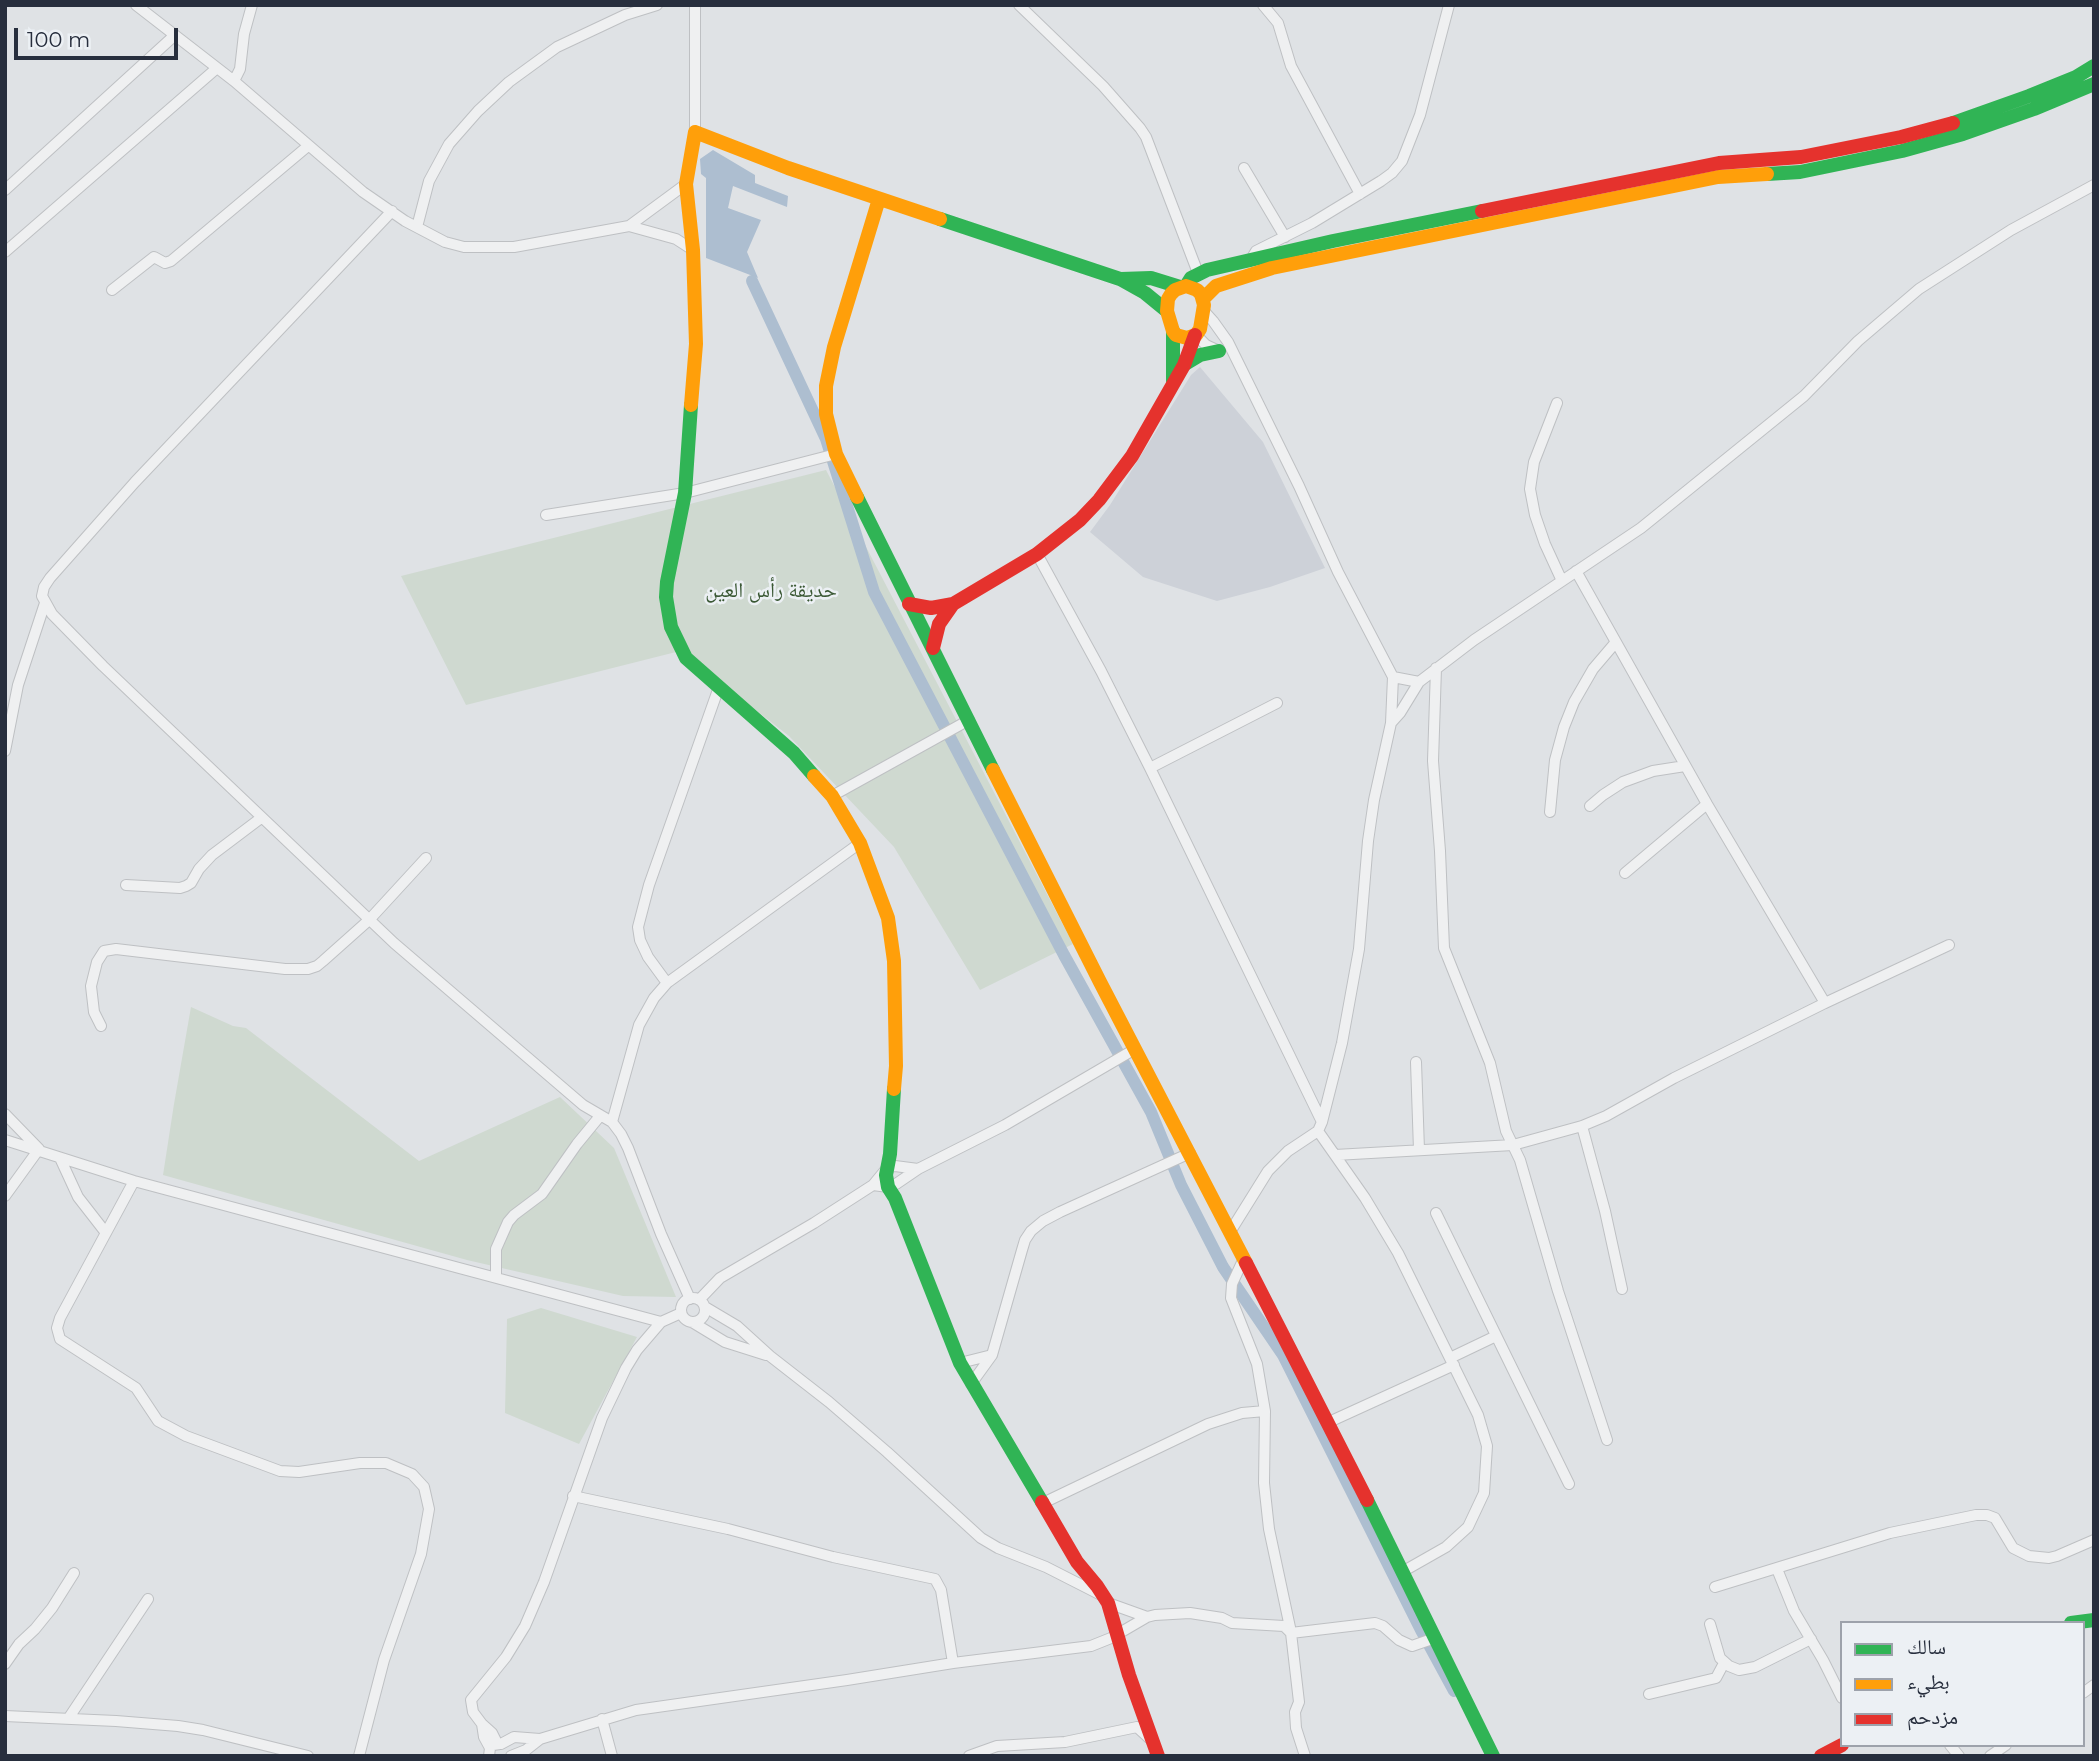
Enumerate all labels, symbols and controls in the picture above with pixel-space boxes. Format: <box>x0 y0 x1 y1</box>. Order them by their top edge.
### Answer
scale bar <box>18 14 182 58</box>
text: 100 m <box>27 27 90 52</box>
park label: حديقة رأس العين <box>705 578 837 604</box>
legend <box>1840 1621 2085 1747</box>
text: سالك <box>1907 1634 1946 1659</box>
text: بطيء <box>1907 1669 1950 1694</box>
text: مزدحم <box>1907 1704 1958 1729</box>

